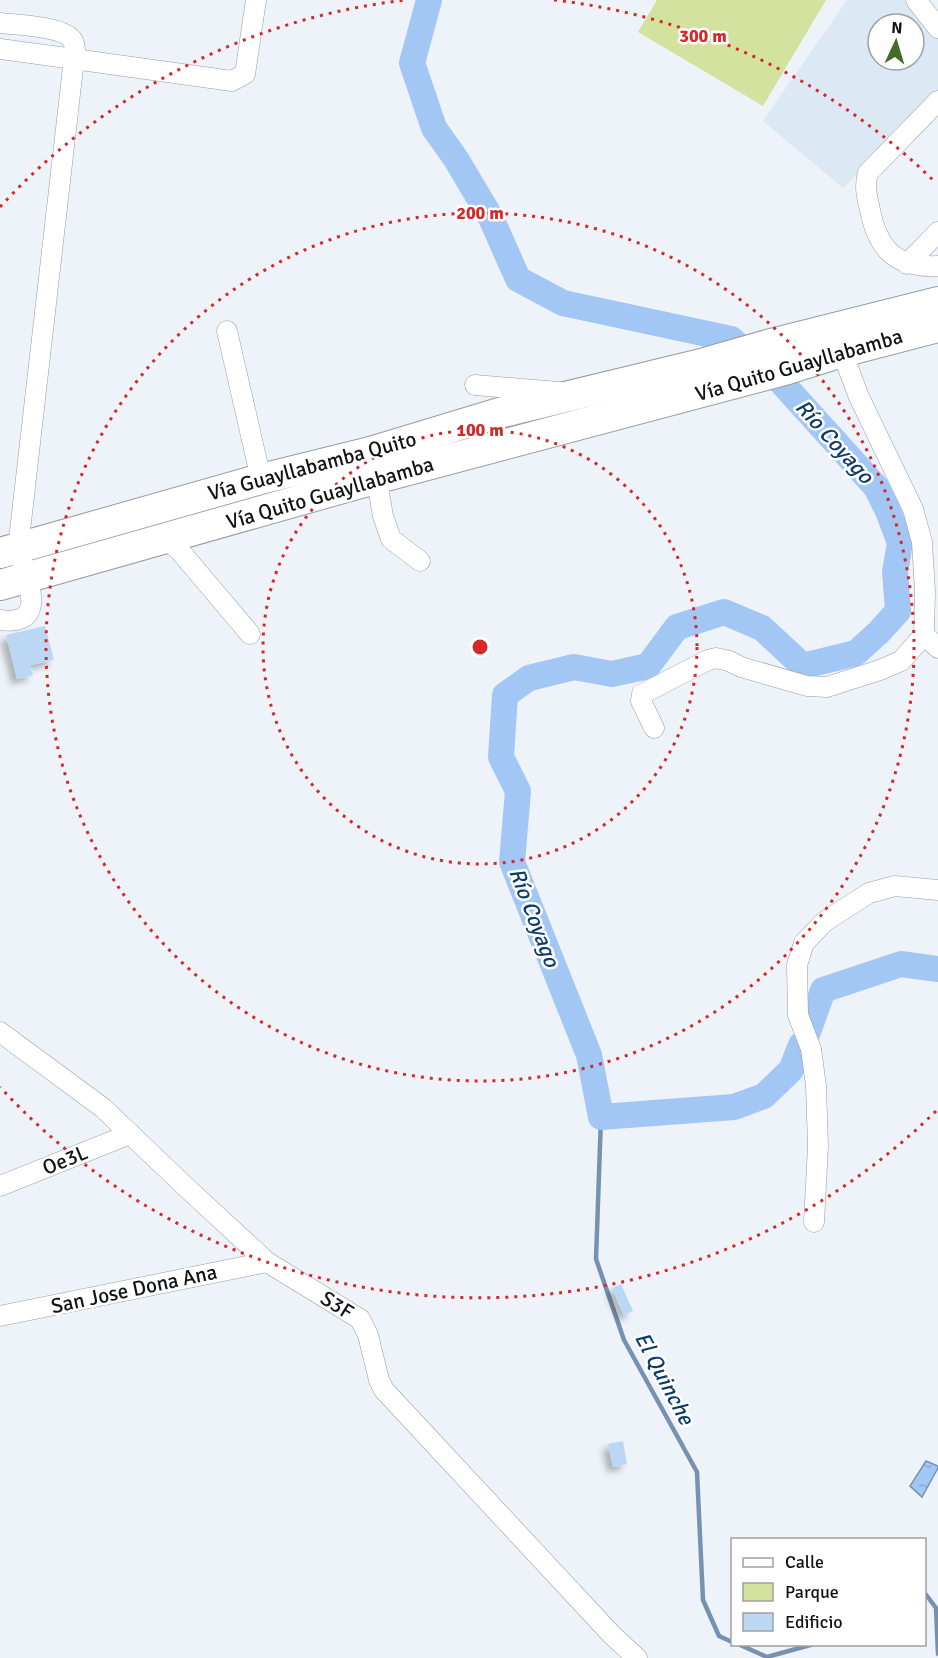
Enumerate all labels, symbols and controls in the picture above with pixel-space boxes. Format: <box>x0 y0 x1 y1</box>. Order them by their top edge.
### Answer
north arrow <box>866 12 926 72</box>
text: N <box>891 18 903 38</box>
text: 300 m <box>679 25 727 47</box>
text: 200 m <box>456 202 504 224</box>
street label: Vía Quito Guayllabamba <box>692 323 906 407</box>
water label: Río Coyago <box>790 394 880 490</box>
text: 100 m <box>456 419 504 441</box>
street label: Vía Guayllabamba Quito <box>205 426 419 506</box>
street label: Vía Quito Guayllabamba <box>223 451 437 535</box>
centre of rings <box>470 637 490 657</box>
water label: Río Coyago <box>503 864 566 972</box>
street label: Oe3L <box>39 1139 92 1181</box>
street label: San Jose Dona Ana <box>49 1259 219 1319</box>
street label: S3F <box>316 1285 358 1325</box>
water label: El Quinche <box>629 1327 701 1430</box>
legend <box>731 1538 926 1646</box>
text: Calle <box>785 1551 824 1573</box>
text: Parque <box>785 1581 839 1603</box>
text: Edificio <box>785 1611 843 1633</box>

